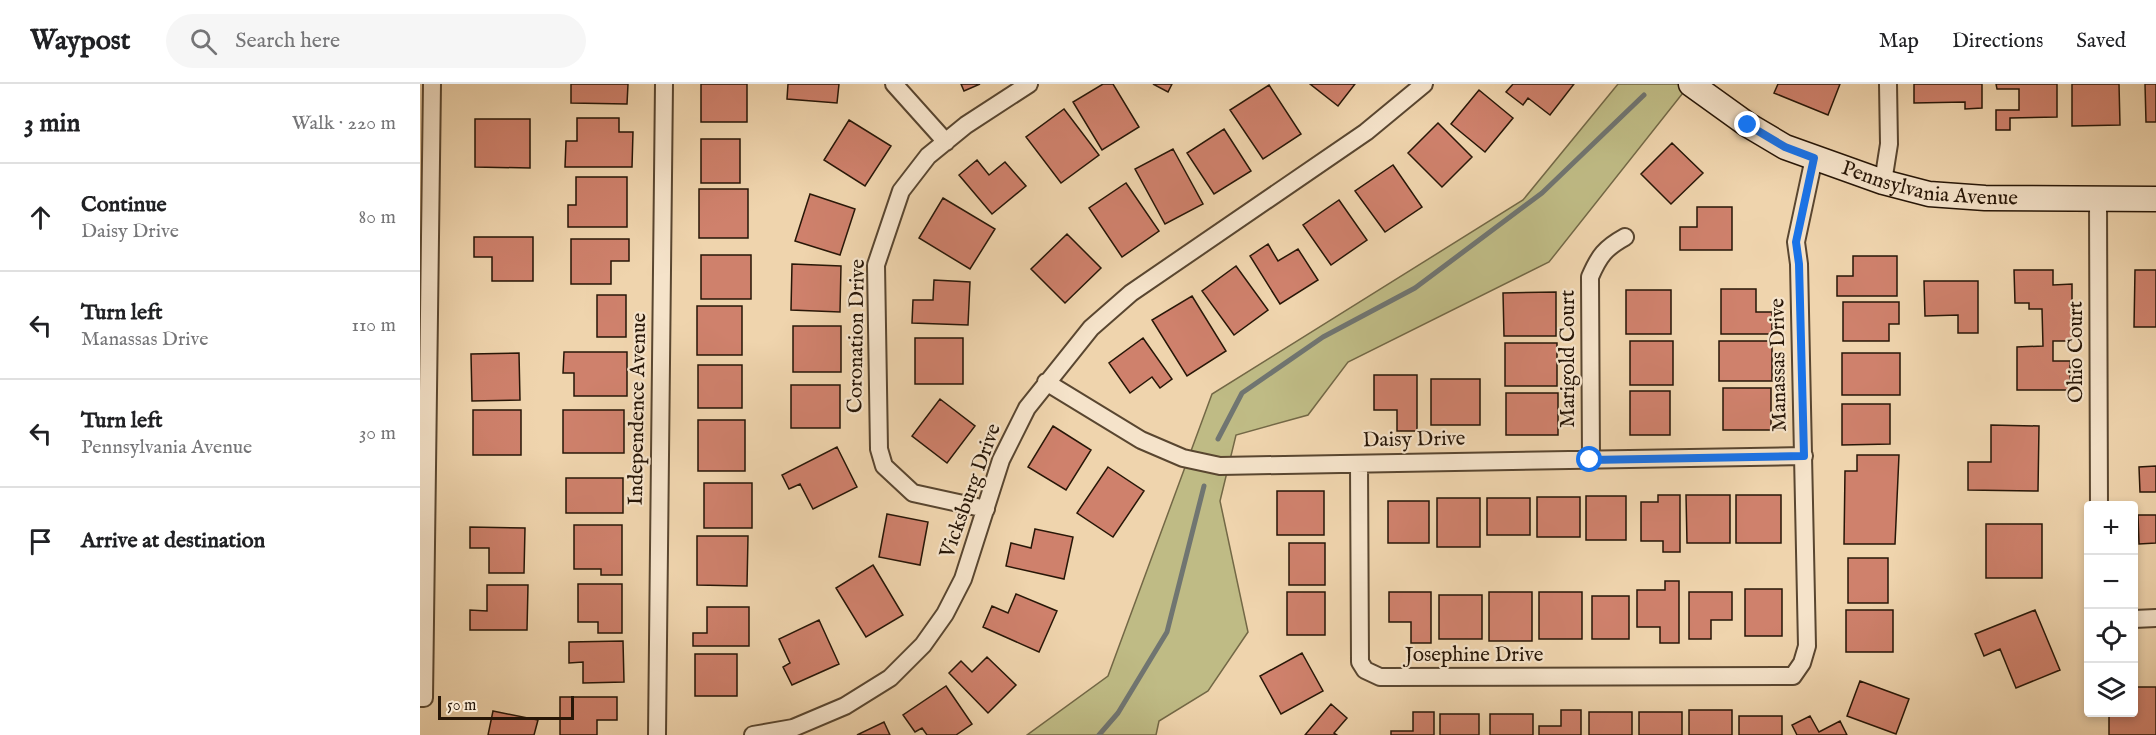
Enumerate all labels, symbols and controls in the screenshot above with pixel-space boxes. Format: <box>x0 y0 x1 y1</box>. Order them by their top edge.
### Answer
search box <box>166 14 586 68</box>
text: Waypost <box>30 24 130 59</box>
icon: search <box>187 25 220 58</box>
text: Search here <box>235 27 340 55</box>
text: Map <box>1879 28 1919 55</box>
text: Directions <box>1952 28 2043 55</box>
text: Saved <box>2076 28 2126 55</box>
text: 3 min <box>24 107 80 140</box>
text: Walk · 220 m <box>292 111 396 136</box>
route end <box>1734 111 1760 137</box>
street label: Pennsylvania Avenue <box>1838 155 2018 212</box>
text: Continue <box>81 191 167 219</box>
icon: ahead <box>24 201 57 234</box>
text: 80 m <box>359 205 396 230</box>
text: Daisy Drive <box>81 219 179 244</box>
street label: Coronation Drive <box>842 258 872 413</box>
street label: Marigold Court <box>1555 290 1582 428</box>
street label: Manassas Drive <box>1764 298 1794 432</box>
text: Turn left <box>81 299 163 327</box>
street label: Ohio Court <box>2063 301 2090 403</box>
icon: left <box>24 309 57 342</box>
street label: Independence Avenue <box>623 312 653 506</box>
text: 110 m <box>352 313 396 338</box>
text: Manassas Drive <box>81 327 208 352</box>
text: Turn left <box>81 407 163 435</box>
icon: left <box>24 417 57 450</box>
street label: Vicksburg Drive <box>934 420 1008 563</box>
text: 30 m <box>359 421 396 446</box>
street label: Daisy Drive <box>1362 426 1466 454</box>
text: Pennsylvania Avenue <box>81 435 252 460</box>
route start <box>1576 446 1602 472</box>
map controls <box>2084 501 2138 717</box>
button: + <box>2084 501 2138 555</box>
icon: arrive <box>24 525 57 558</box>
text: Arrive at destination <box>81 527 265 555</box>
button: − <box>2084 555 2138 609</box>
button: locate <box>2084 609 2138 663</box>
street label: Josephine Drive <box>1403 642 1544 669</box>
button: layers <box>2084 663 2138 717</box>
scale bar <box>438 693 574 720</box>
text: 50 m <box>447 696 476 716</box>

